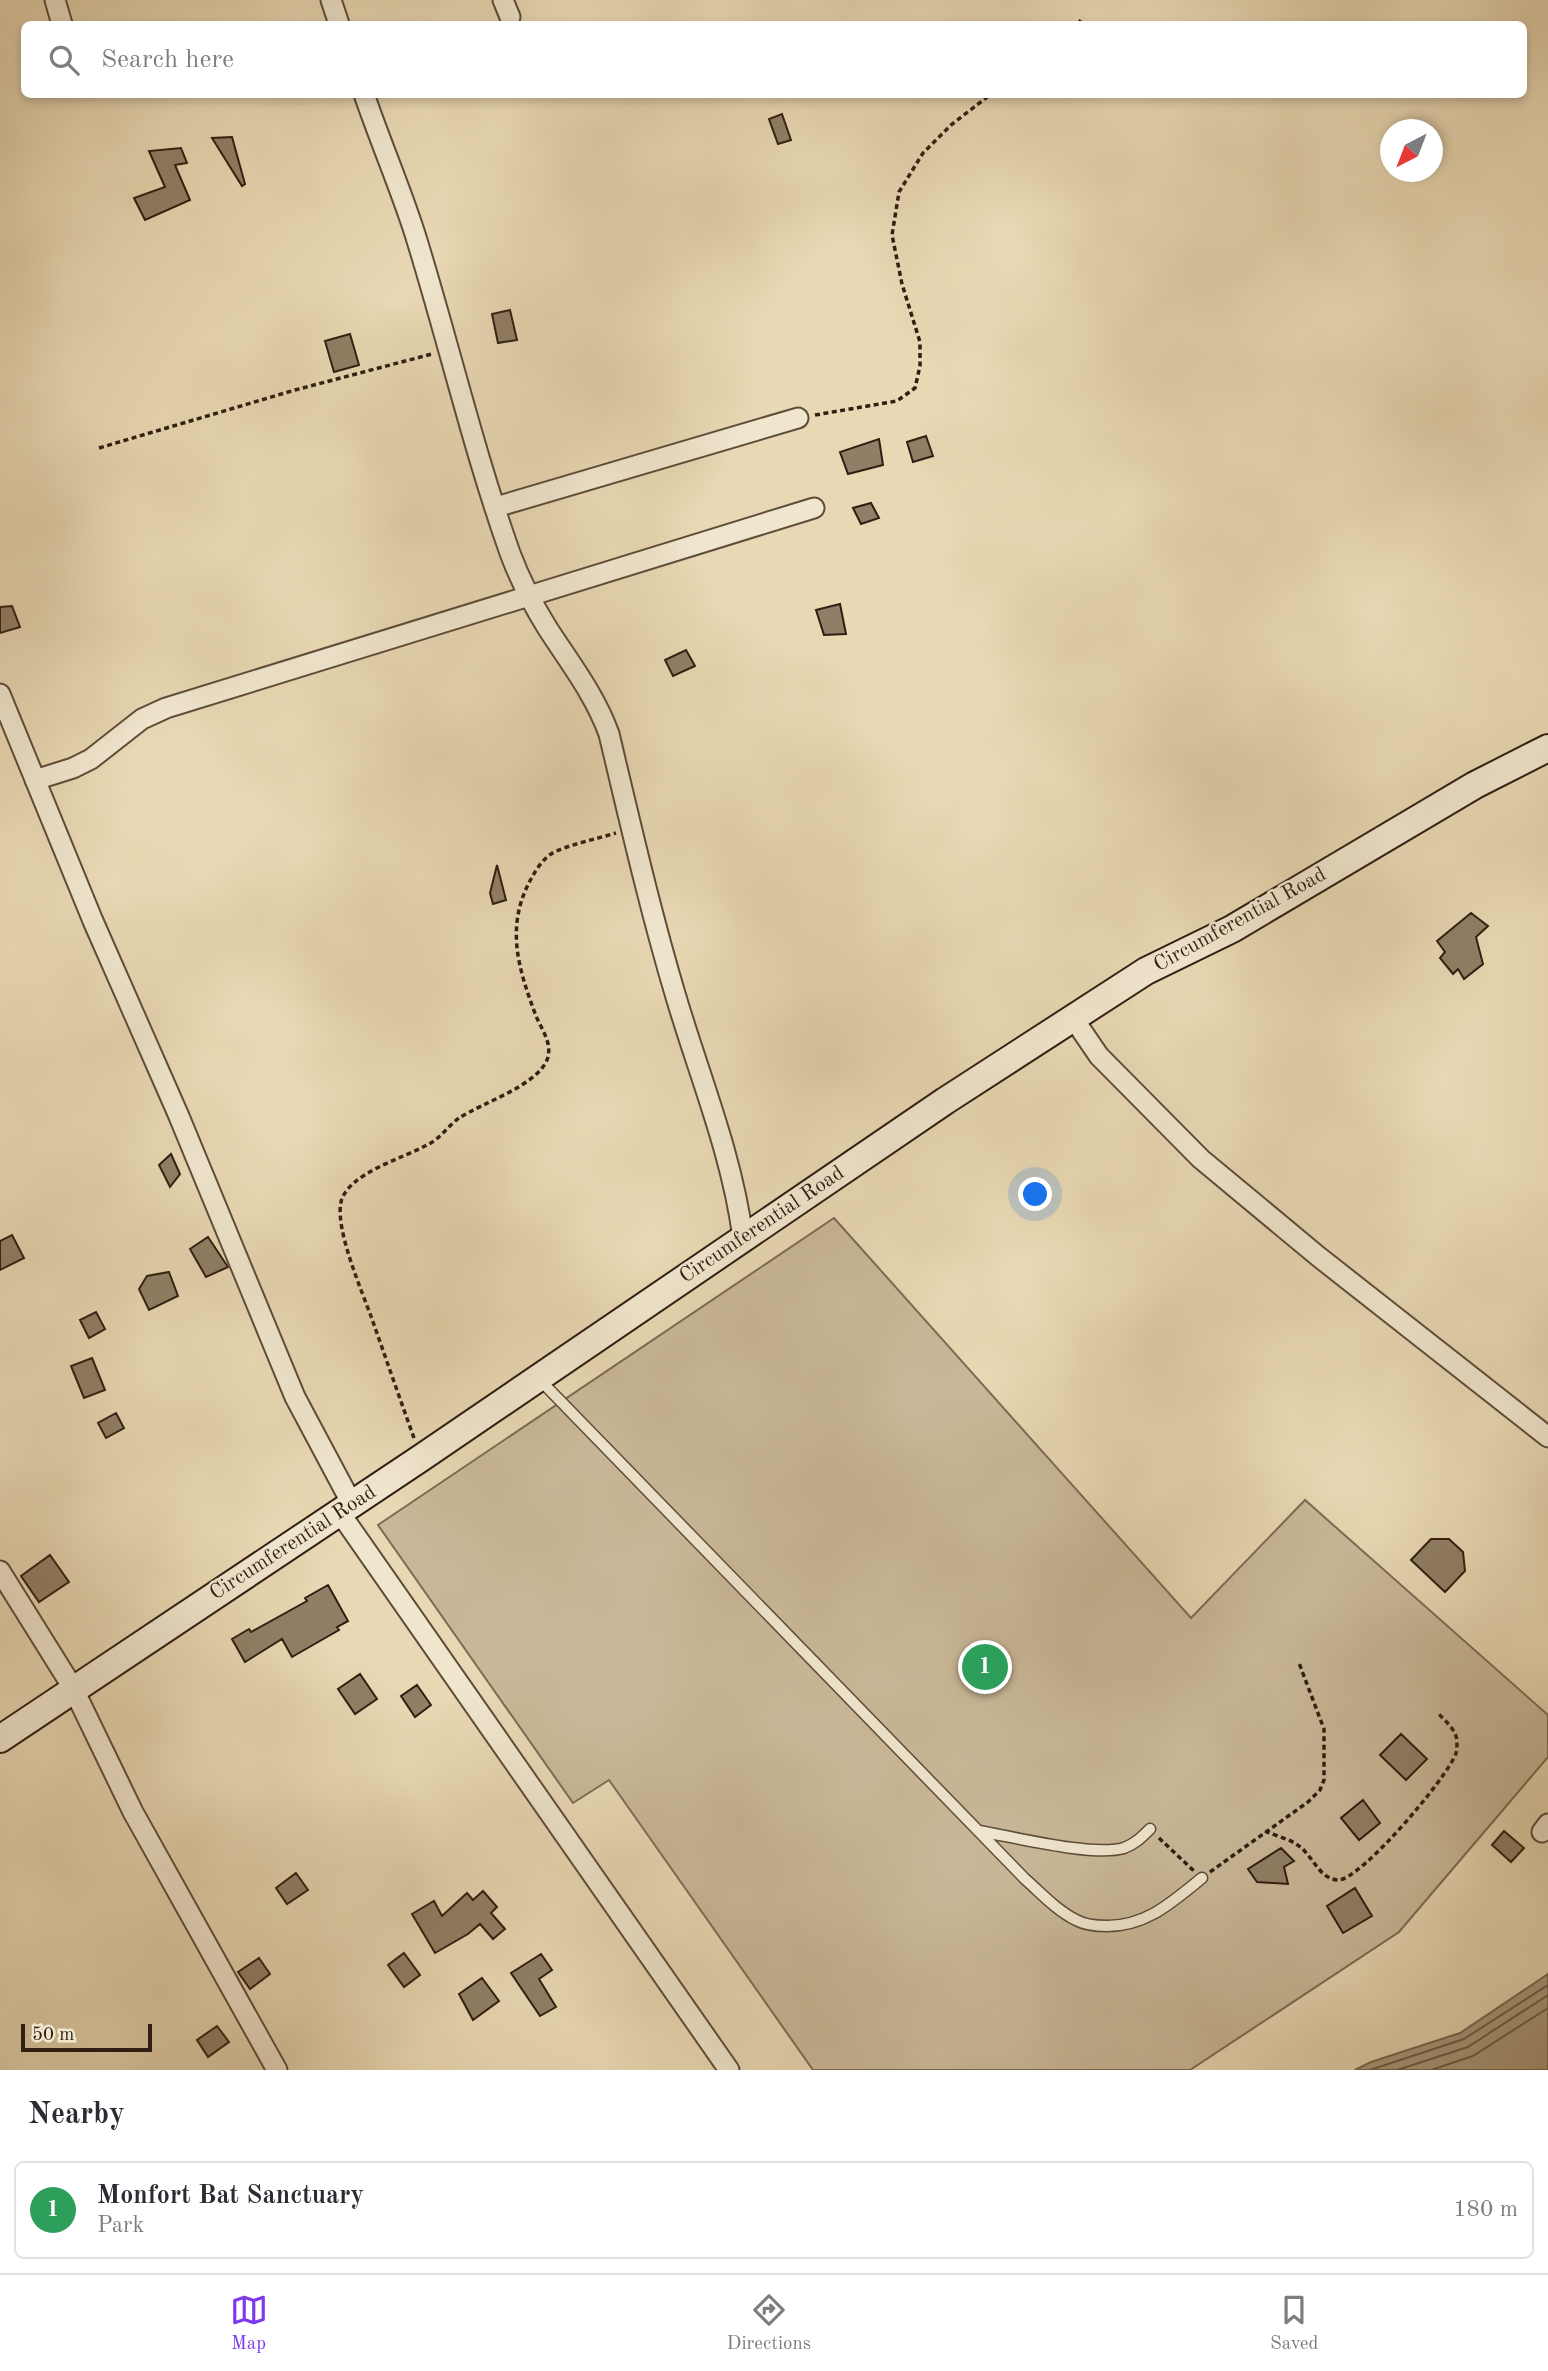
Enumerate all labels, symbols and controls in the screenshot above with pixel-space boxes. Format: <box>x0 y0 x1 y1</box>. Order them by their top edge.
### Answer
search box <box>21 21 1527 98</box>
icon: search <box>45 41 83 79</box>
text: Search here <box>101 47 234 73</box>
north arrow <box>1380 119 1443 182</box>
street label: Circumferential Road <box>1150 864 1330 976</box>
street label: Circumferential Road <box>676 1162 848 1288</box>
your location <box>1018 1177 1052 1211</box>
street label: Circumferential Road <box>206 1482 380 1604</box>
pin: 1 <box>962 1641 1008 1693</box>
scale bar <box>21 2021 152 2053</box>
text: 50 m <box>32 2026 74 2045</box>
text: Nearby <box>28 2100 125 2130</box>
text: Monfort Bat Sanctuary <box>97 2183 364 2209</box>
text: 1 <box>46 2198 60 2221</box>
text: 180 m <box>1453 2198 1518 2221</box>
text: Park <box>97 2214 144 2237</box>
tab: Map <box>230 2291 268 2356</box>
tab: Directions <box>727 2291 811 2356</box>
tab: Saved <box>1270 2291 1318 2356</box>

